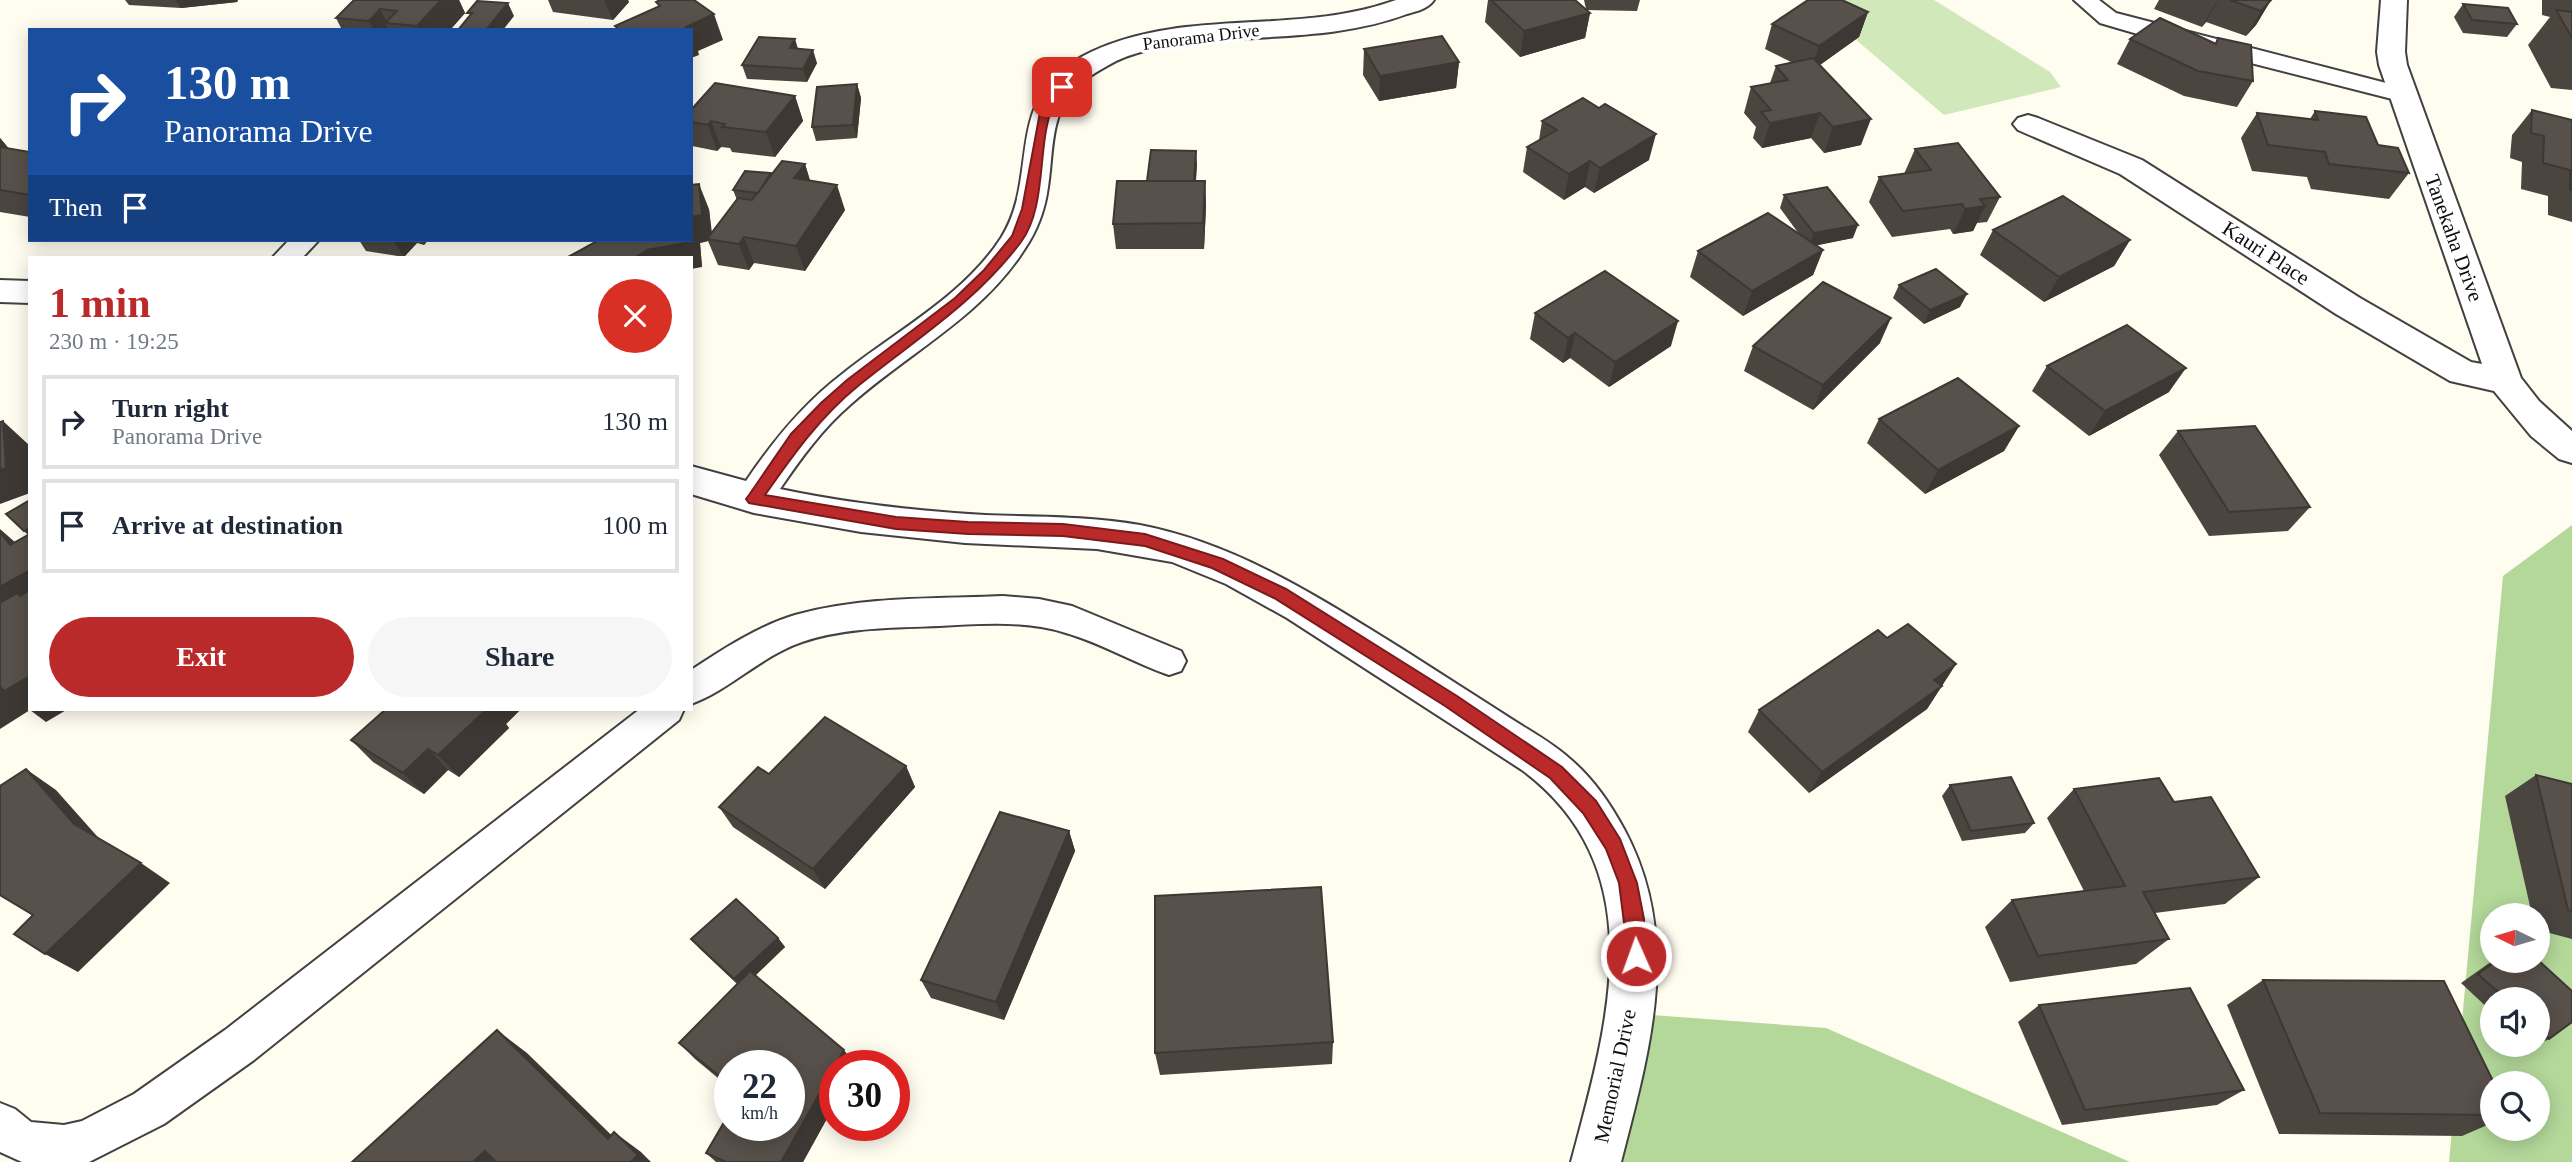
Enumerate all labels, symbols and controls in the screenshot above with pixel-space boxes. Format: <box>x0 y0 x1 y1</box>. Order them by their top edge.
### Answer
street label: Panorama Drive <box>1141 20 1261 54</box>
text: 130 m <box>164 55 291 110</box>
icon: right <box>49 56 140 147</box>
pin <box>1032 57 1092 117</box>
icon: arrive <box>1043 68 1081 106</box>
text: Panorama Drive <box>164 113 373 149</box>
street label: Tanekaha Drive <box>2420 171 2488 305</box>
icon: arrive <box>116 189 154 227</box>
text: Then <box>49 193 102 222</box>
street label: Kauri Place <box>2218 216 2314 290</box>
button: close <box>598 279 672 353</box>
text: 1 min <box>49 280 151 326</box>
text: 230 m · 19:25 <box>49 329 179 354</box>
text: Turn right <box>112 394 229 423</box>
icon: right <box>53 403 91 441</box>
text: 130 m <box>602 407 668 436</box>
text: Panorama Drive <box>112 424 262 449</box>
icon: arrive <box>53 507 91 545</box>
text: Arrive at destination <box>112 511 343 540</box>
text: 100 m <box>602 511 668 540</box>
button: Exit <box>49 617 354 697</box>
button: Share <box>368 617 672 697</box>
north arrow <box>2480 903 2550 973</box>
map controls <box>2480 903 2550 1141</box>
position arrow <box>1599 919 1673 993</box>
button: sound <box>2480 987 2550 1057</box>
street label: Memorial Drive <box>1589 1007 1641 1145</box>
speed limit sign: 30 <box>819 1050 910 1141</box>
text: 22 <box>742 1067 777 1106</box>
button: search <box>2480 1071 2550 1141</box>
text: km/h <box>741 1103 778 1123</box>

